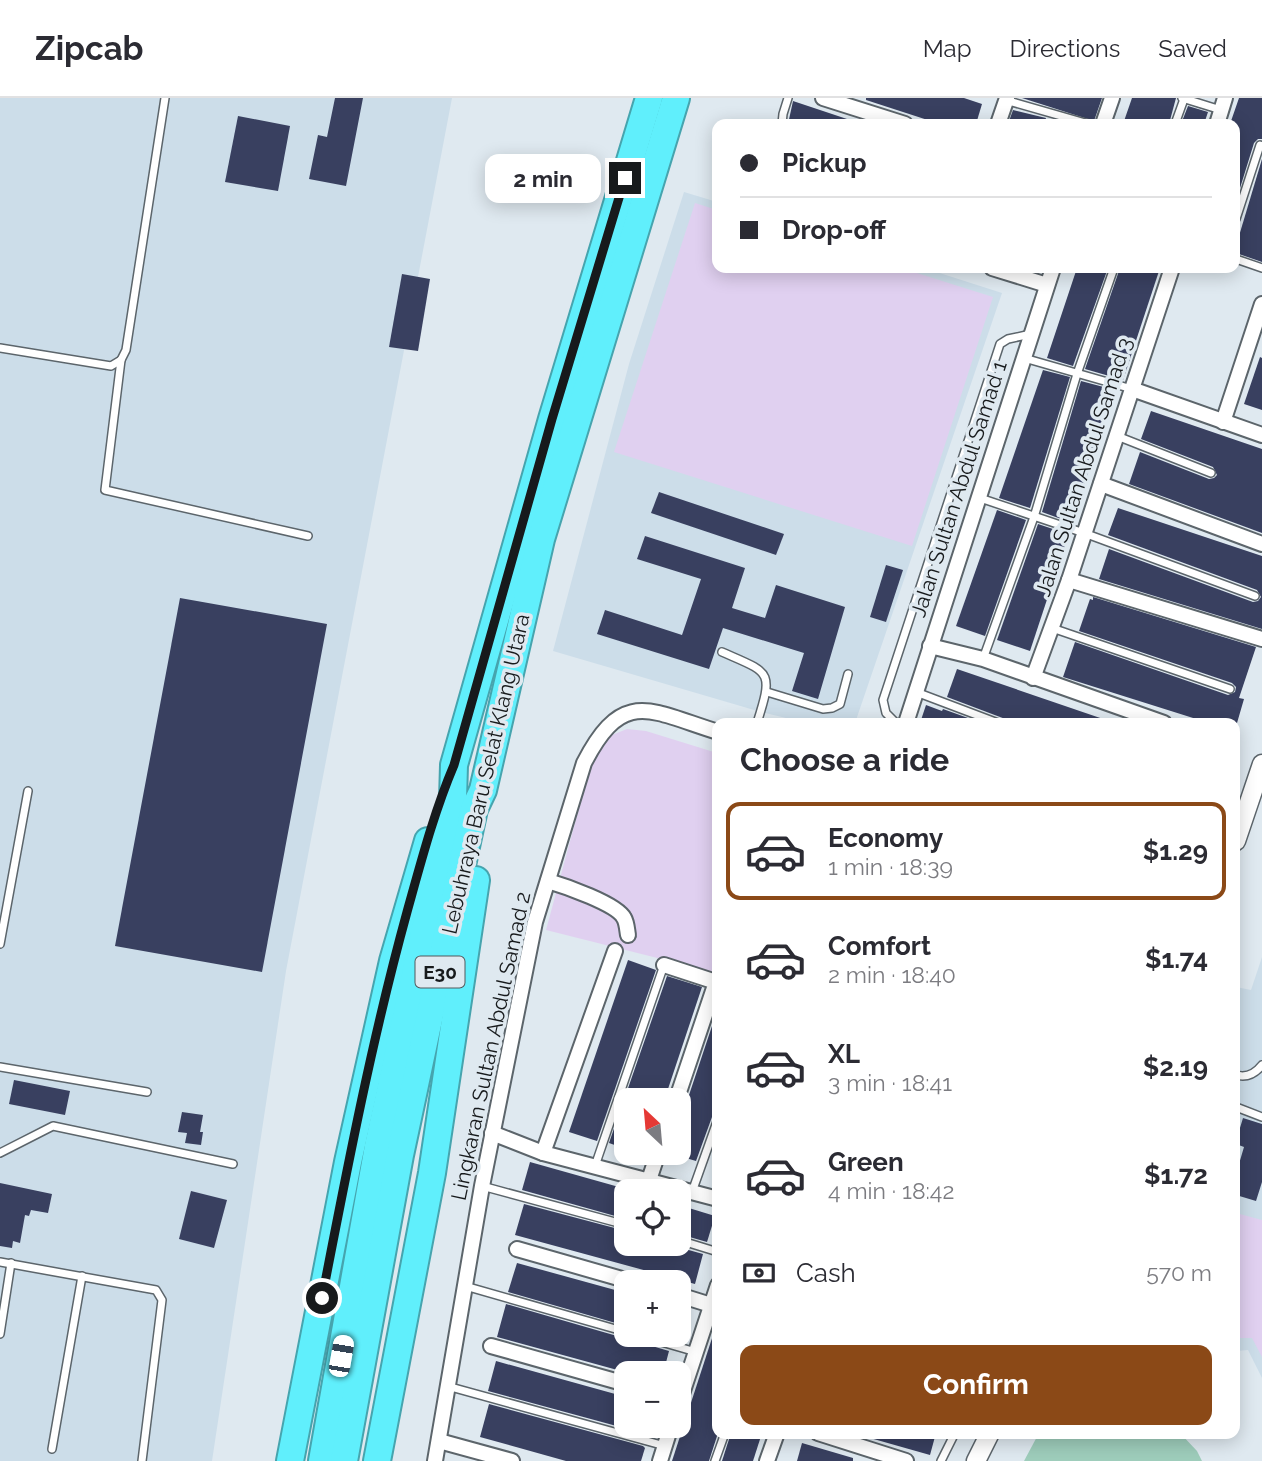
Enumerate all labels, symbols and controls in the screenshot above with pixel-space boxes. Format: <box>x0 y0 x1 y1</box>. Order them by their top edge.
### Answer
text: Zipcab <box>35 29 144 68</box>
text: Map <box>923 34 972 63</box>
text: Directions <box>1010 34 1120 63</box>
text: Saved <box>1158 34 1227 63</box>
text: Pickup <box>782 148 867 178</box>
callout: 2 min <box>485 154 600 202</box>
route end <box>609 162 641 194</box>
text: 2 min <box>513 165 573 192</box>
text: Drop-off <box>782 215 886 245</box>
street label: Jalan Sultan Abdul Samad 3 <box>1030 335 1137 599</box>
street label: Jalan Sultan Abdul Samad 1 <box>905 358 1012 620</box>
street label: Lebuhraya Baru Selat Klang Utara <box>436 611 535 936</box>
text: Choose a ride <box>740 741 949 778</box>
icon: car <box>744 820 807 883</box>
text: Economy <box>828 823 943 853</box>
text: $1.29 <box>1143 836 1208 866</box>
text: 1 min · 18:39 <box>828 853 953 880</box>
street label: Lingkaran Sultan Abdul Samad 2 <box>446 889 535 1202</box>
icon: car <box>744 928 807 991</box>
text: Comfort <box>828 931 931 961</box>
text: $1.74 <box>1145 944 1208 974</box>
road number: E30 <box>416 957 464 988</box>
text: 2 min · 18:40 <box>828 961 956 988</box>
icon: car <box>744 1036 807 1099</box>
text: XL <box>828 1039 860 1069</box>
text: $2.19 <box>1143 1052 1208 1082</box>
text: 3 min · 18:41 <box>828 1069 952 1096</box>
north arrow <box>614 1088 691 1166</box>
map controls <box>614 1088 691 1438</box>
icon: car <box>744 1144 807 1207</box>
text: Green <box>828 1147 904 1177</box>
text: $1.72 <box>1144 1160 1208 1190</box>
text: 4 min · 18:42 <box>828 1177 954 1204</box>
button: locate <box>614 1179 691 1256</box>
icon: cash <box>740 1254 778 1292</box>
text: Cash <box>796 1258 856 1288</box>
text: 570 m <box>1146 1259 1212 1286</box>
button: + <box>614 1270 691 1347</box>
route start <box>306 1282 338 1314</box>
car <box>328 1333 355 1379</box>
button: Confirm <box>740 1345 1212 1425</box>
button: − <box>614 1361 691 1438</box>

